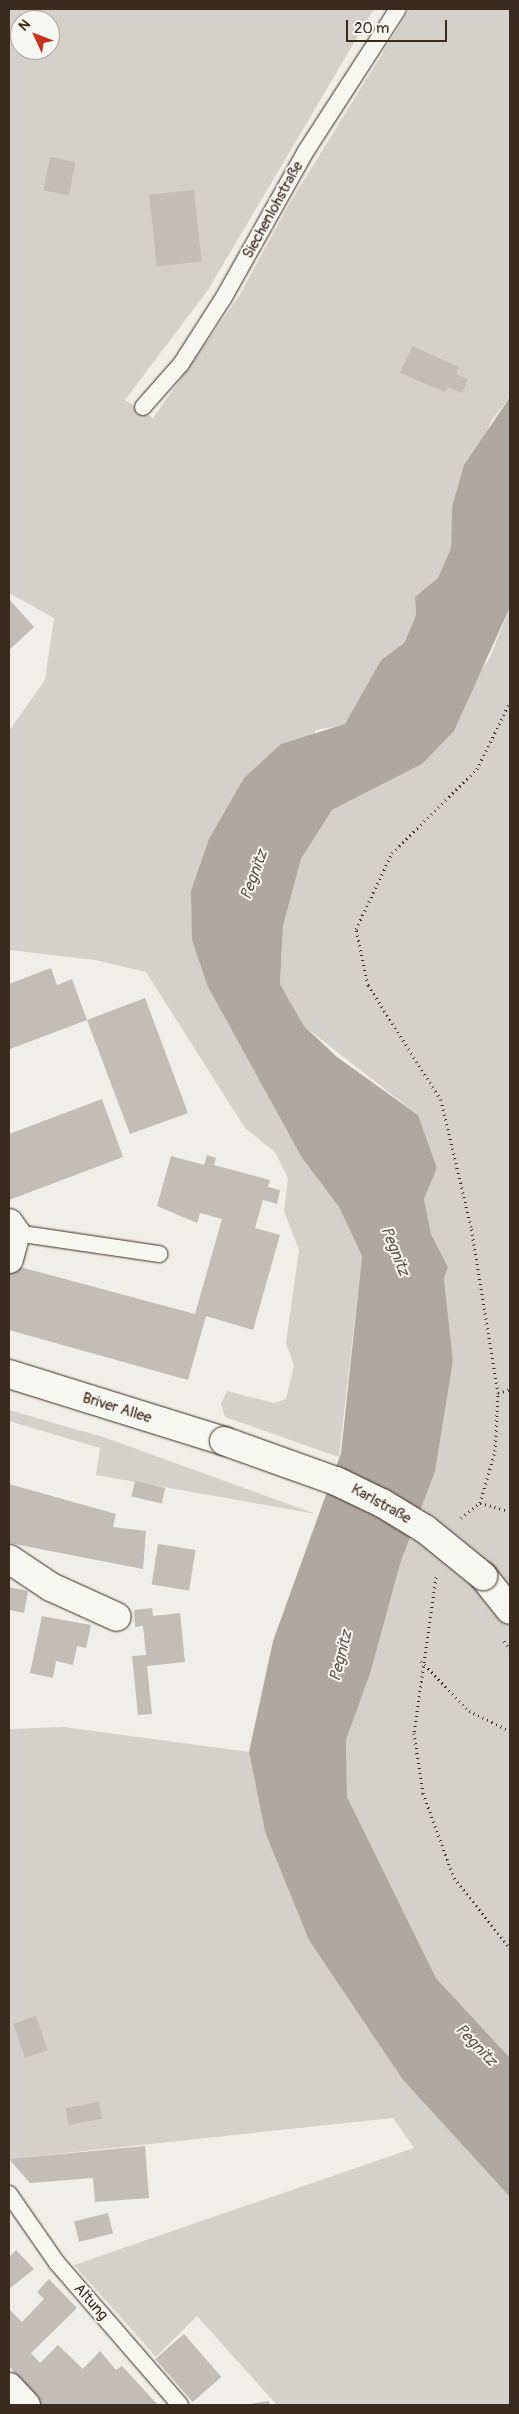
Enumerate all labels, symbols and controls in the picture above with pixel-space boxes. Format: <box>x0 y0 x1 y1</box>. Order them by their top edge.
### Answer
north arrow <box>10 10 60 60</box>
scale bar <box>349 10 450 42</box>
text: N <box>15 16 34 34</box>
text: 20 m <box>354 19 389 38</box>
street label: Siechenlohstraße <box>239 158 307 262</box>
water label: Pegnitz <box>236 848 272 902</box>
water label: Pegnitz <box>376 1224 414 1278</box>
street label: Briver Allee <box>80 1389 154 1427</box>
street label: Karlstraße <box>348 1480 414 1528</box>
water label: Pegnitz <box>325 1629 357 1683</box>
water label: Pegnitz <box>451 2020 501 2070</box>
street label: Altung <box>70 2280 112 2324</box>

